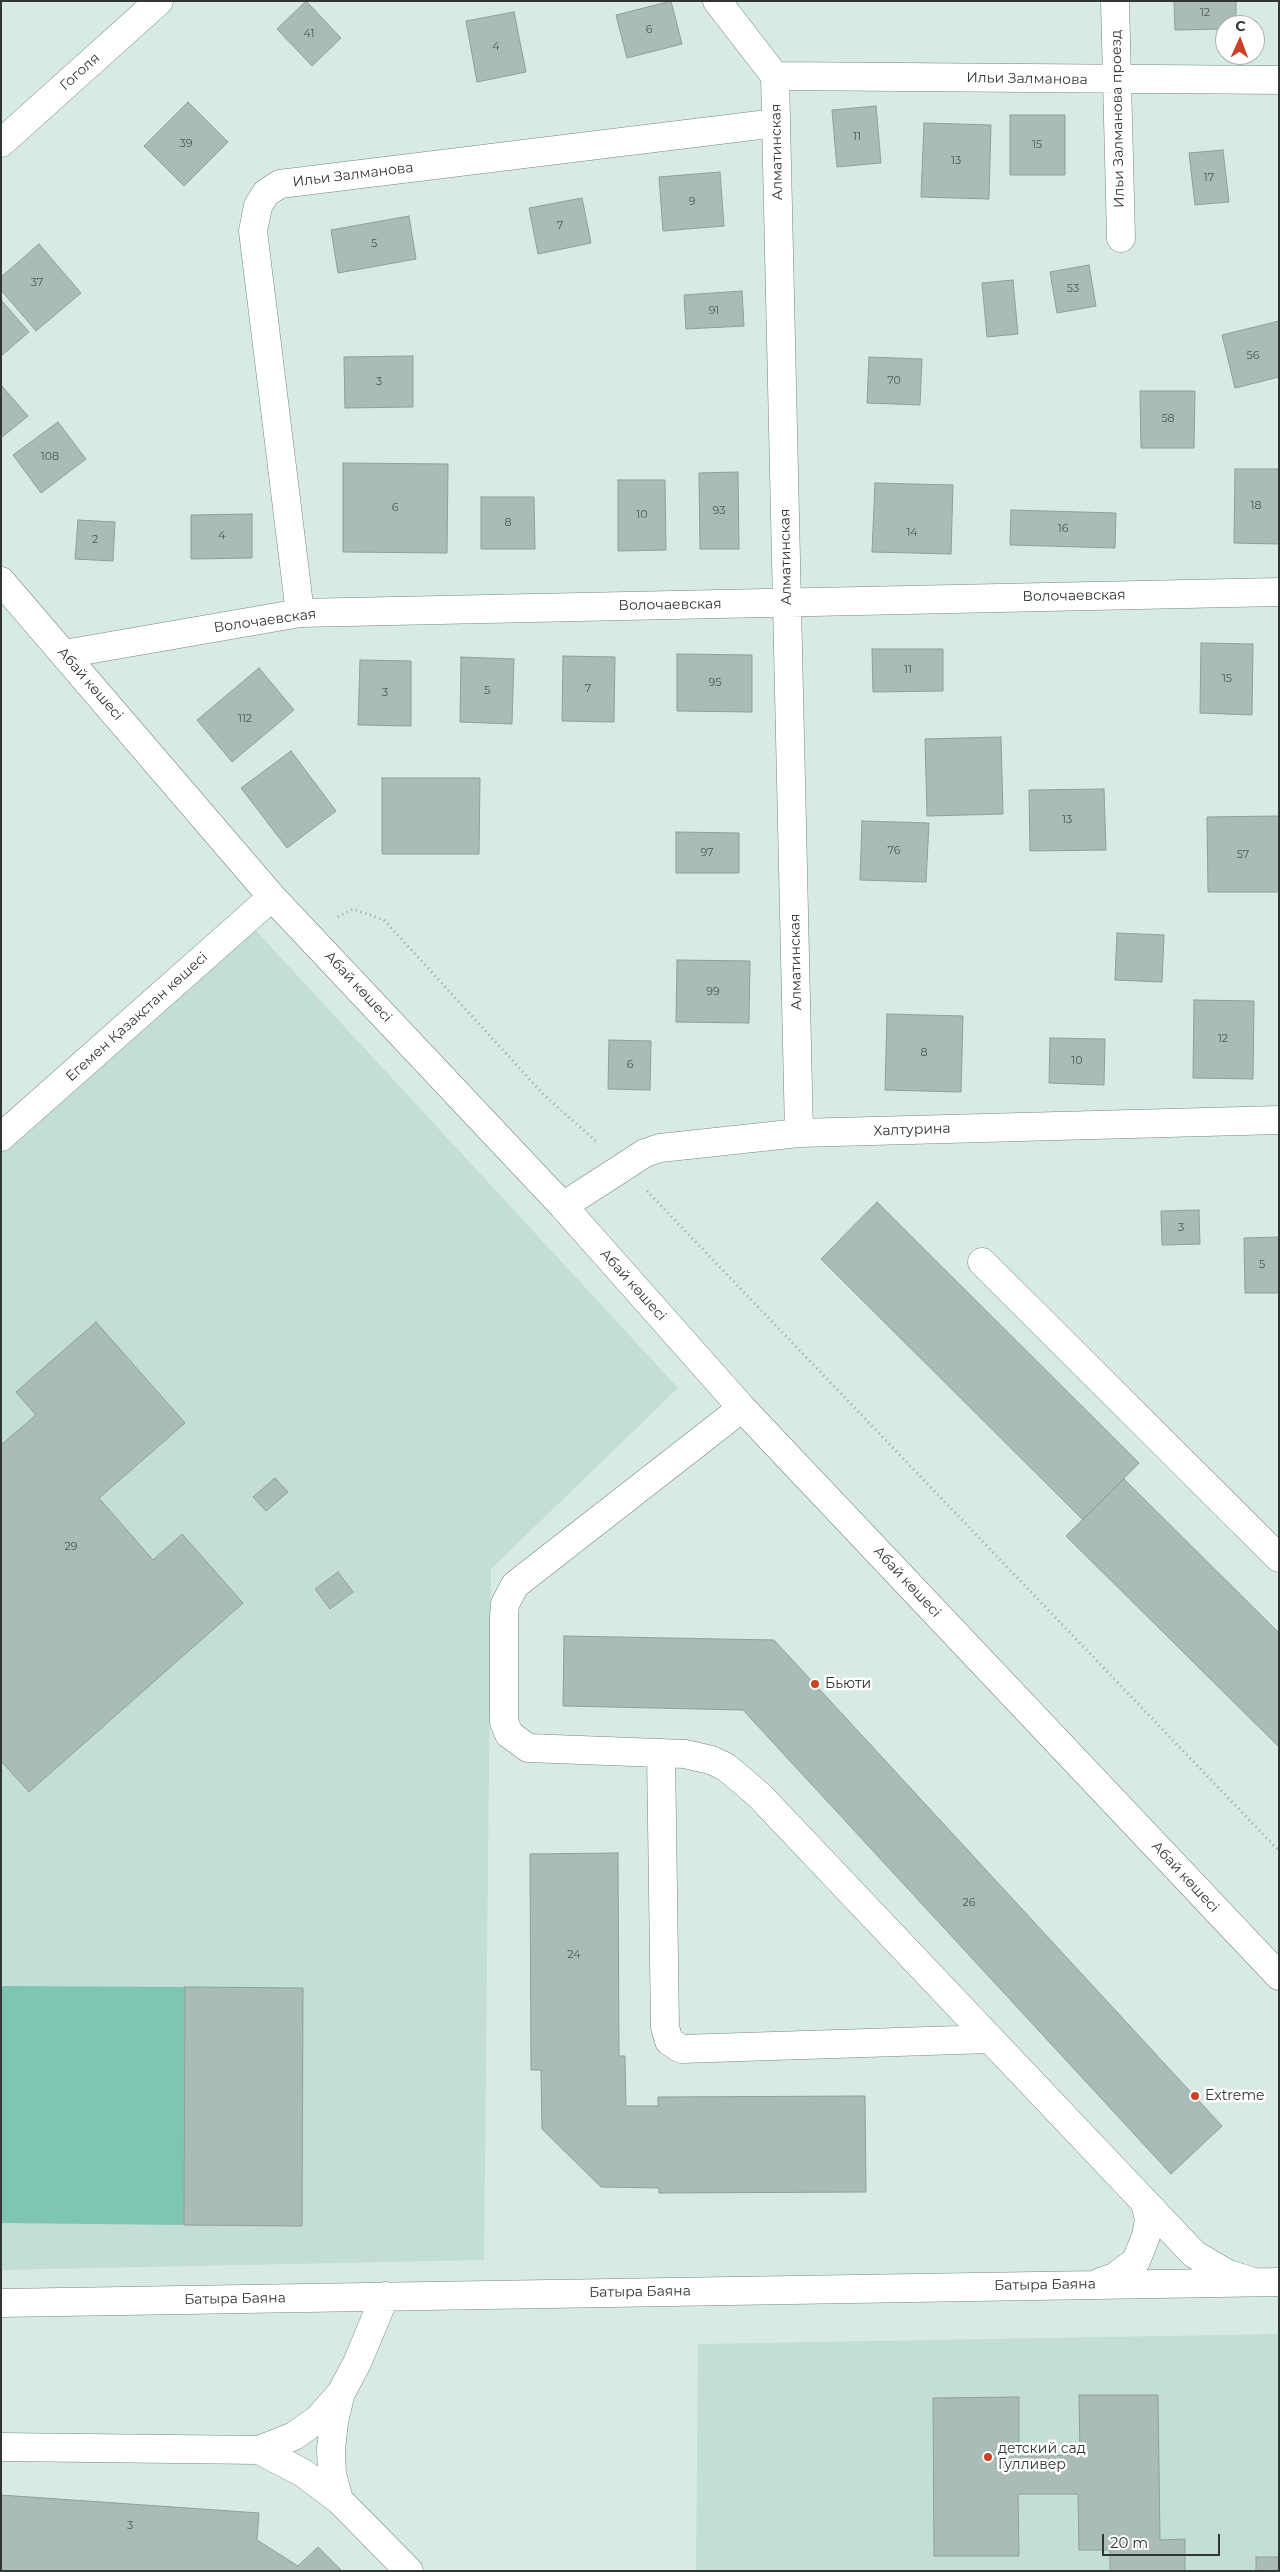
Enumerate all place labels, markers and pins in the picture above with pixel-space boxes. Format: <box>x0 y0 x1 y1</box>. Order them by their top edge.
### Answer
place label: Бьюти <box>825 1676 871 1692</box>
marker: Бьюти <box>809 1678 821 1690</box>
place label: Extreme <box>1205 2088 1265 2104</box>
marker: Extreme <box>1189 2090 1201 2102</box>
place label: детский сад Гулливер <box>998 2441 1086 2474</box>
marker: детский сад Гулливер <box>982 2451 994 2463</box>

